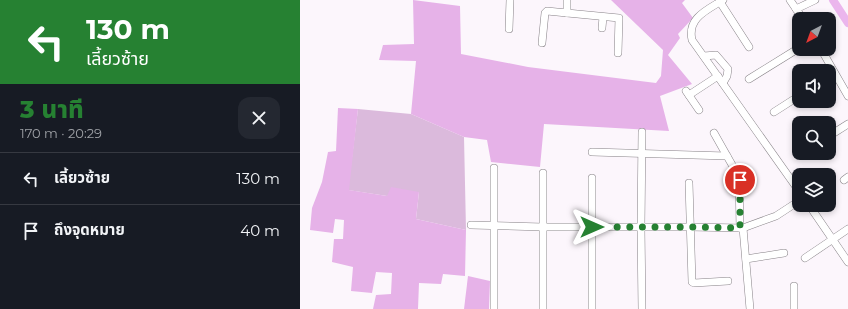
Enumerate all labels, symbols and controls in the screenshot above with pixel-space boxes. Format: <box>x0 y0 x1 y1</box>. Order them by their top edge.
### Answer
text: 130 m <box>86 12 170 46</box>
north arrow <box>792 12 836 56</box>
map controls <box>792 12 836 212</box>
icon: left <box>20 16 72 68</box>
text: เลี้ยวซ้าย <box>86 48 149 70</box>
button: sound <box>792 64 836 108</box>
text: 3 นาที <box>20 95 84 124</box>
button: close <box>238 97 280 139</box>
button: search <box>792 116 836 160</box>
text: 170 m · 20:29 <box>20 125 102 141</box>
pin <box>723 163 757 197</box>
icon: left <box>20 168 42 190</box>
text: เลี้ยวซ้าย <box>54 168 110 187</box>
button: layers <box>792 168 836 212</box>
text: 130 m <box>236 169 280 188</box>
icon: arrive <box>729 169 751 191</box>
position arrow <box>571 206 613 248</box>
icon: arrive <box>20 220 42 242</box>
text: ถึงจุดหมาย <box>54 220 125 239</box>
text: 40 m <box>240 221 280 240</box>

